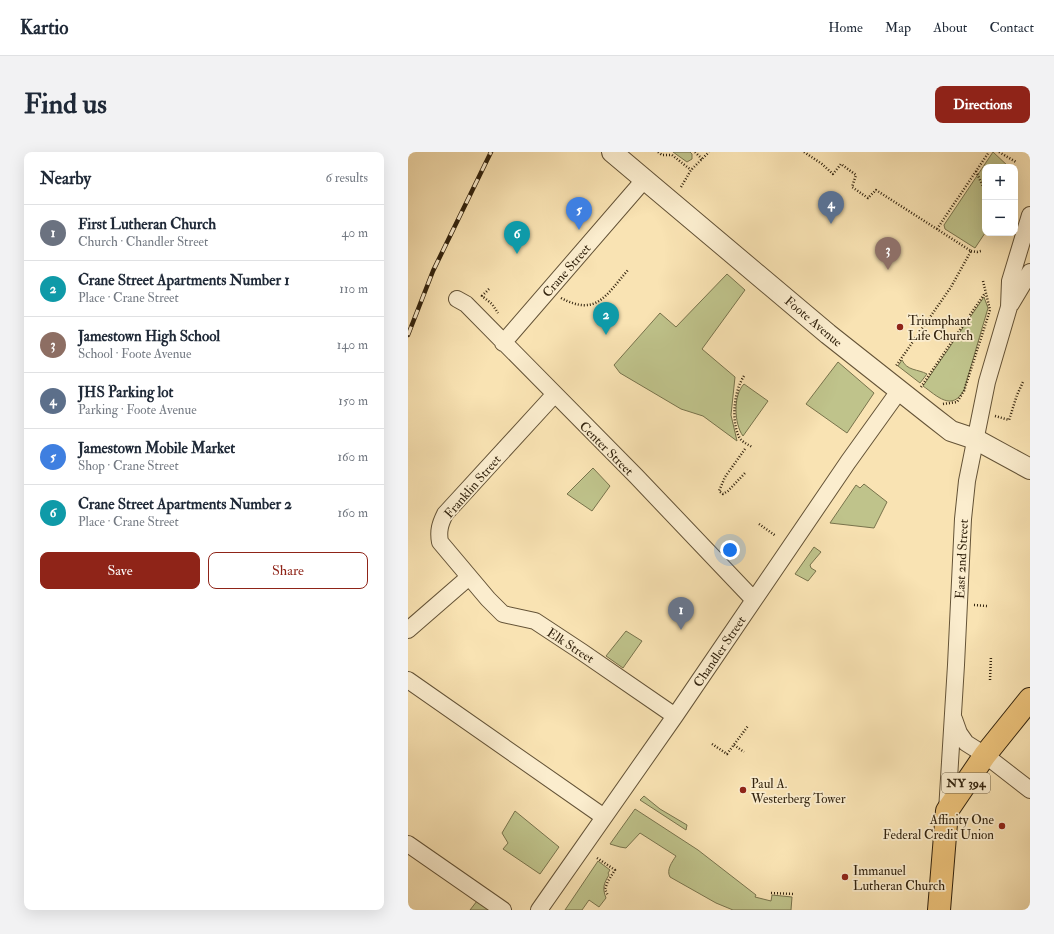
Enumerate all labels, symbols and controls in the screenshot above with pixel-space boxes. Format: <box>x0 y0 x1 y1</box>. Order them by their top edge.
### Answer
text: Kartio <box>20 16 68 40</box>
text: Home <box>828 19 863 36</box>
text: Map <box>885 19 911 36</box>
text: About <box>933 19 967 36</box>
text: Contact <box>989 19 1034 36</box>
button: Directions <box>935 86 1030 123</box>
text: Find us <box>24 87 107 122</box>
map controls <box>982 164 1018 236</box>
button: + <box>982 164 1018 200</box>
text: Nearby <box>40 168 91 189</box>
text: 6 results <box>325 170 368 186</box>
pin: 4 <box>818 191 844 224</box>
pin: 5 <box>566 197 592 230</box>
button: − <box>982 200 1018 236</box>
text: First Lutheran Church <box>78 215 216 234</box>
pin: 6 <box>504 221 530 254</box>
text: 1 <box>51 225 55 241</box>
text: 40 m <box>342 225 368 241</box>
text: Church · Chandler Street <box>78 234 208 250</box>
pin: 3 <box>875 237 901 270</box>
street label: Crane Street <box>539 241 594 301</box>
text: Crane Street Apartments Number 1 <box>78 271 290 290</box>
text: 2 <box>50 281 56 297</box>
text: 110 m <box>339 281 368 297</box>
text: Place · Crane Street <box>78 290 179 306</box>
street label: Foote Avenue <box>781 293 846 351</box>
pin: 2 <box>593 302 619 335</box>
place label: Triumphant Life Church <box>908 313 973 344</box>
marker: Triumphant Life Church <box>895 322 905 332</box>
text: Jamestown High School <box>78 327 220 346</box>
text: 3 <box>51 337 56 353</box>
text: 140 m <box>337 337 368 353</box>
text: School · Foote Avenue <box>78 346 191 362</box>
text: JHS Parking lot <box>78 383 173 402</box>
text: 4 <box>49 393 57 409</box>
text: 150 m <box>338 393 368 409</box>
text: Parking · Foote Avenue <box>78 402 197 418</box>
street label: Center Street <box>576 418 637 479</box>
text: Jamestown Mobile Market <box>78 439 235 458</box>
text: 5 <box>50 449 56 465</box>
text: 160 m <box>337 449 368 465</box>
street label: Franklin Street <box>441 452 505 522</box>
text: Shop · Crane Street <box>78 458 179 474</box>
text: Crane Street Apartments Number 2 <box>78 495 292 514</box>
text: 6 <box>50 505 56 521</box>
text: 160 m <box>337 505 368 521</box>
text: Place · Crane Street <box>78 514 179 530</box>
street label: East 2nd Street <box>952 519 972 599</box>
your location <box>720 540 740 560</box>
button: Save <box>40 552 200 589</box>
button: Share <box>208 552 368 589</box>
pin: 1 <box>668 597 694 630</box>
street label: Chandler Street <box>690 613 749 690</box>
street label: Elk Street <box>544 625 597 667</box>
road number: NY 394 <box>942 773 990 793</box>
place label: Paul A. Westerberg Tower <box>750 776 846 807</box>
marker: Paul A. Westerberg Tower <box>738 785 748 795</box>
place label: Affinity One Federal Credit Union <box>883 812 995 843</box>
marker: Affinity One Federal Credit Union <box>997 821 1007 831</box>
place label: Immanuel Lutheran Church <box>853 863 945 894</box>
marker: Immanuel Lutheran Church <box>840 872 850 882</box>

